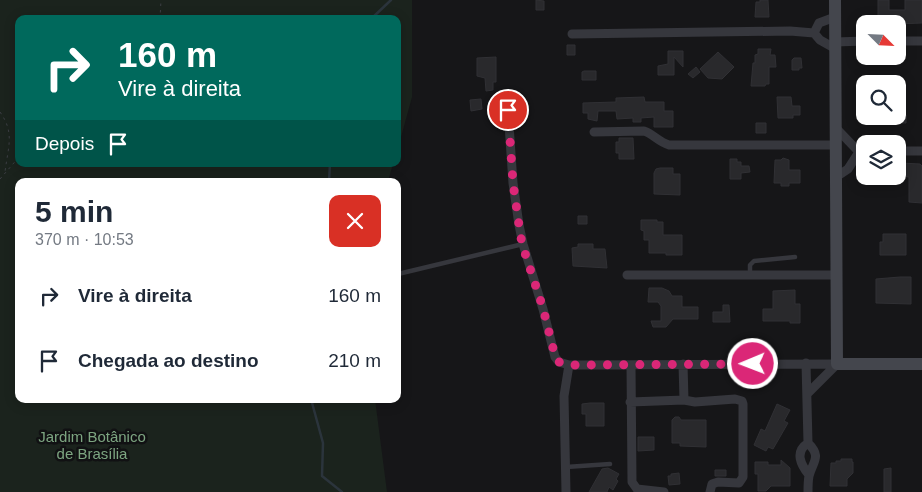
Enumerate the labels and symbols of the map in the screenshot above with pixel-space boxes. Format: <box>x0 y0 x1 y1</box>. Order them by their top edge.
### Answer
north arrow <box>856 15 906 65</box>
pin <box>487 89 529 131</box>
position arrow <box>726 337 778 389</box>
park label: Jardim Botânico de Brasília <box>38 428 146 462</box>

